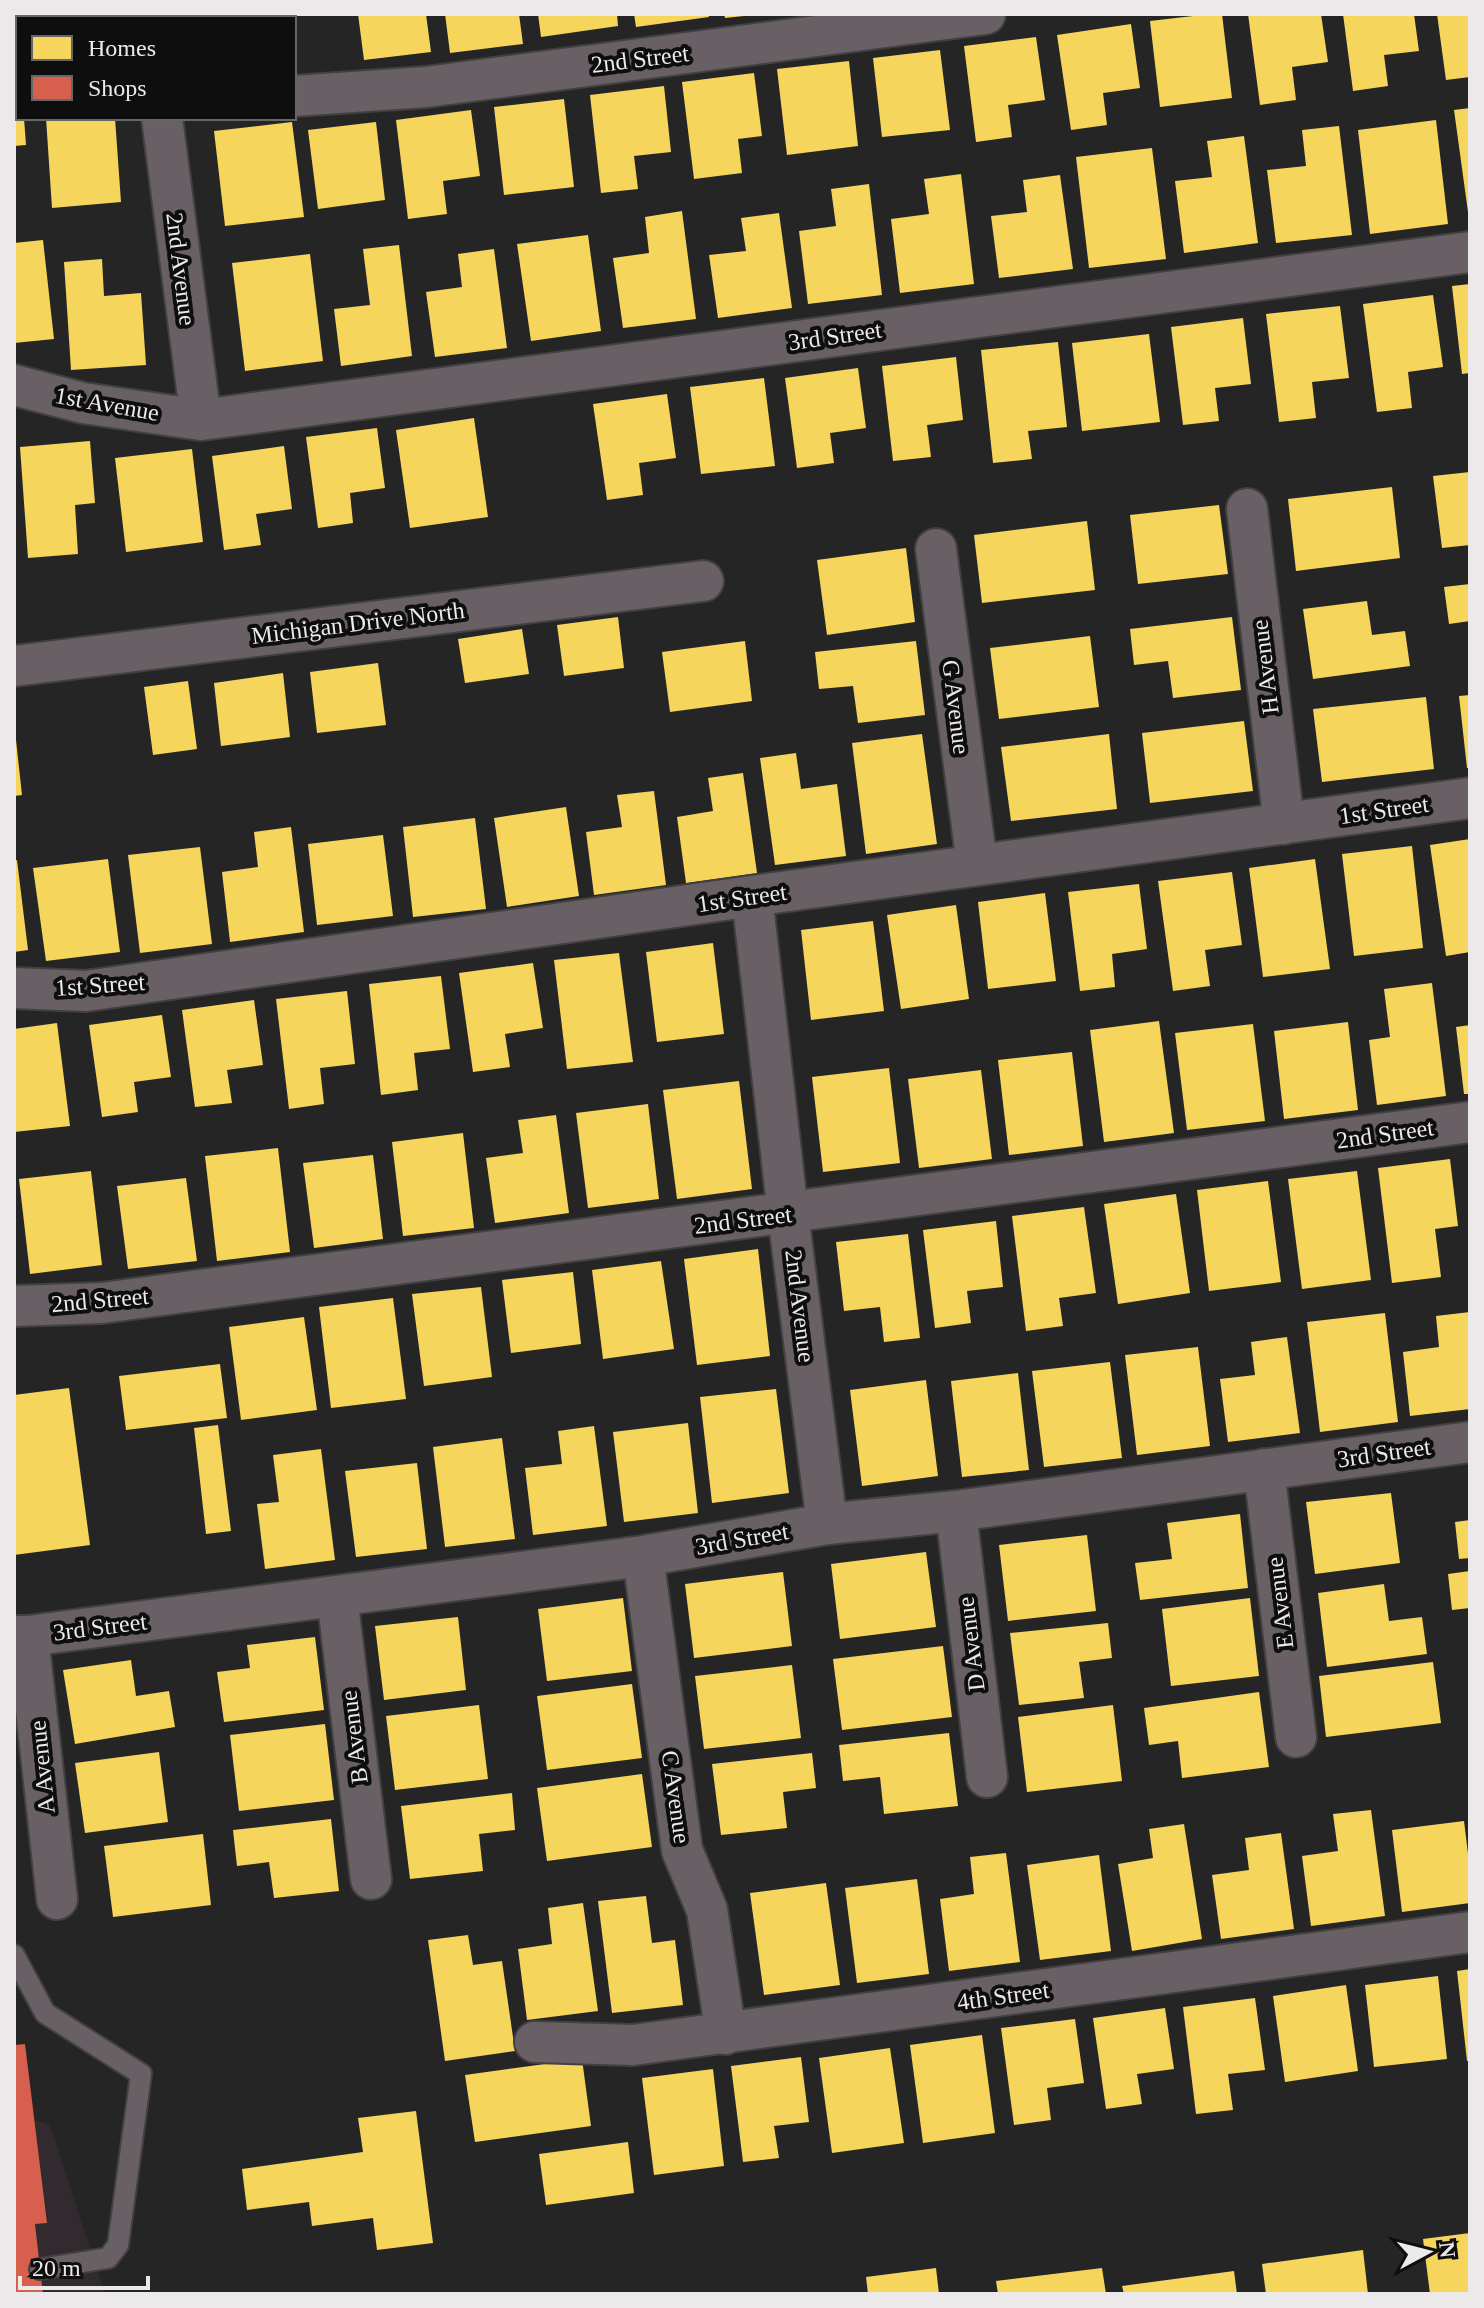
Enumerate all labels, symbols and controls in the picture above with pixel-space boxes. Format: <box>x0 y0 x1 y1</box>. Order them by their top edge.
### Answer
legend <box>16 16 296 120</box>
text: Homes <box>88 35 156 61</box>
street label: 2nd Street <box>590 40 691 78</box>
text: Shops <box>88 75 147 101</box>
street label: 2nd Avenue <box>161 211 201 327</box>
street label: 3rd Street <box>787 317 884 355</box>
street label: 1st Avenue <box>53 382 161 426</box>
street label: Michigan Drive North <box>250 597 466 649</box>
street label: H Avenue <box>1246 618 1284 716</box>
street label: G Avenue <box>937 658 975 756</box>
street label: 1st Street <box>1338 791 1431 829</box>
street label: 1st Street <box>696 879 789 917</box>
street label: 1st Street <box>54 969 146 1001</box>
street label: 2nd Street <box>1335 1114 1436 1154</box>
street label: 2nd Street <box>693 1201 794 1239</box>
street label: 2nd Avenue <box>780 1248 820 1364</box>
street label: 2nd Street <box>50 1283 150 1317</box>
street label: 3rd Street <box>1336 1434 1433 1472</box>
street label: 3rd Street <box>693 1518 791 1560</box>
street label: E Avenue <box>1261 1556 1299 1650</box>
street label: D Avenue <box>952 1595 990 1693</box>
street label: 3rd Street <box>52 1608 149 1646</box>
street label: B Avenue <box>335 1689 373 1785</box>
street label: A Avenue <box>24 1719 60 1815</box>
street label: C Avenue <box>657 1749 695 1845</box>
street label: 4th Street <box>955 1977 1051 2015</box>
north arrow <box>1388 2212 1468 2292</box>
scale bar <box>20 2240 148 2290</box>
text: N <box>1434 2240 1461 2259</box>
text: 20 m <box>32 2255 81 2281</box>

